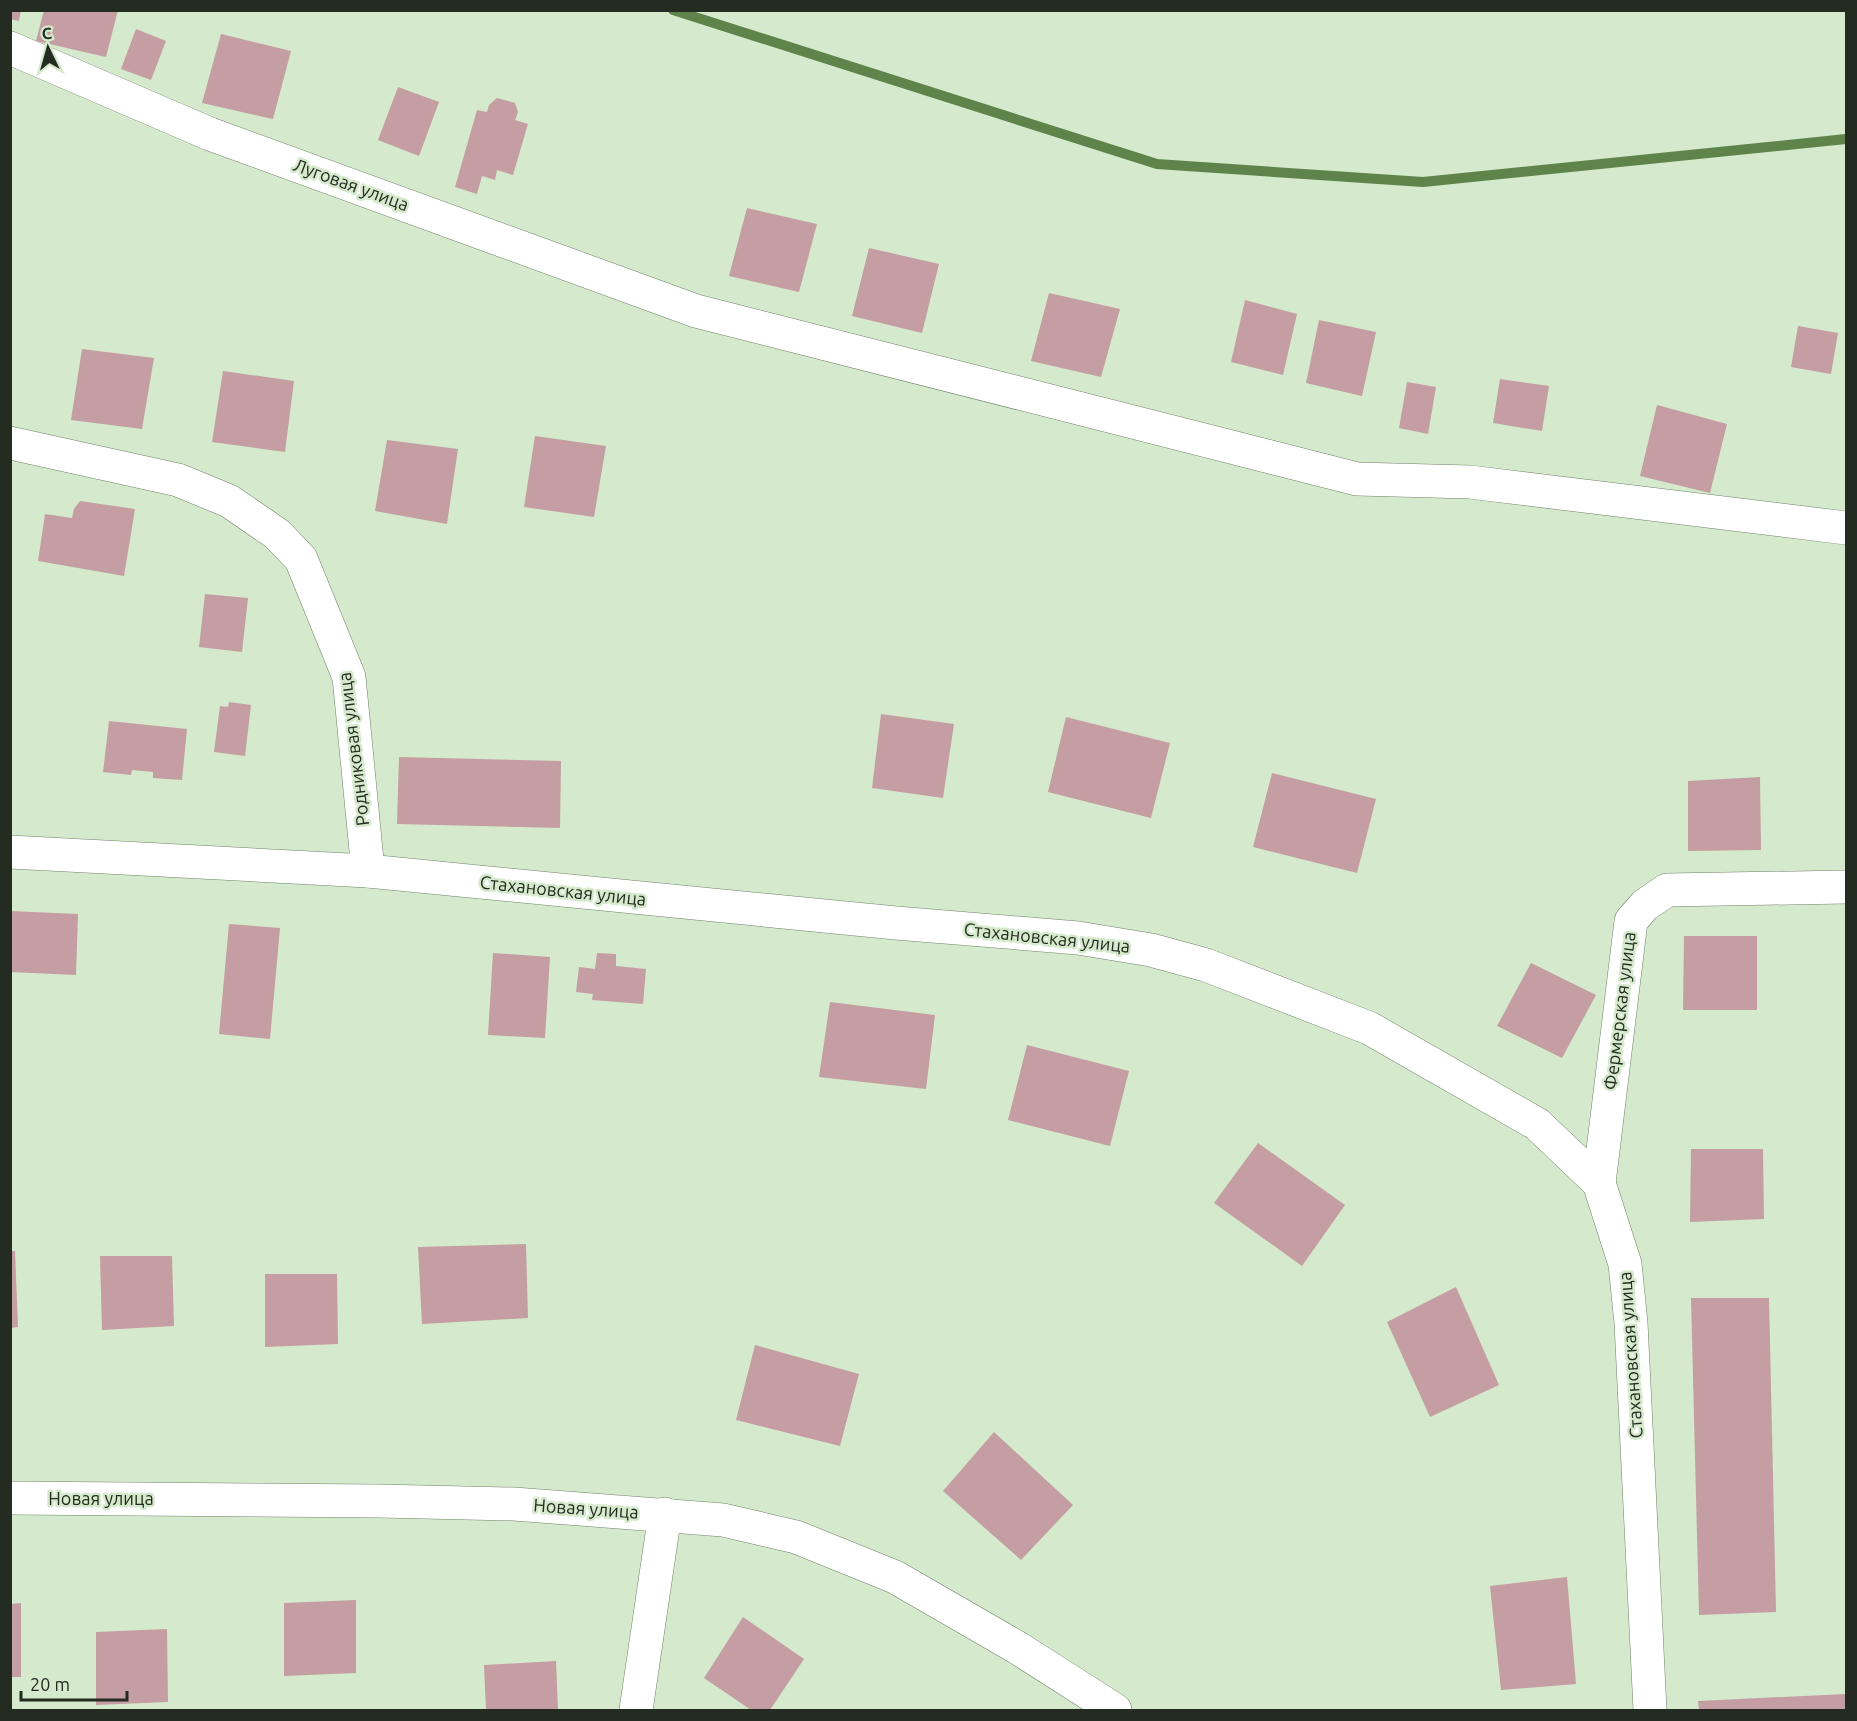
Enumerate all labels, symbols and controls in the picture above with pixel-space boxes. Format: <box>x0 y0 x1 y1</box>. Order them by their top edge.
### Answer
north arrow <box>18 18 78 78</box>
text: С <box>41 24 53 42</box>
street label: Луговая улица <box>291 154 412 214</box>
street label: Родниковая улица <box>334 671 372 827</box>
street label: Стахановская улица <box>479 871 647 909</box>
street label: Стахановская улица <box>963 918 1131 956</box>
street label: Фермерская улица <box>1599 931 1639 1091</box>
street label: Стахановская улица <box>1614 1271 1646 1439</box>
street label: Новая улица <box>48 1488 154 1508</box>
street label: Новая улица <box>533 1494 639 1522</box>
scale bar <box>21 1664 128 1702</box>
text: 20 m <box>30 1674 70 1694</box>

